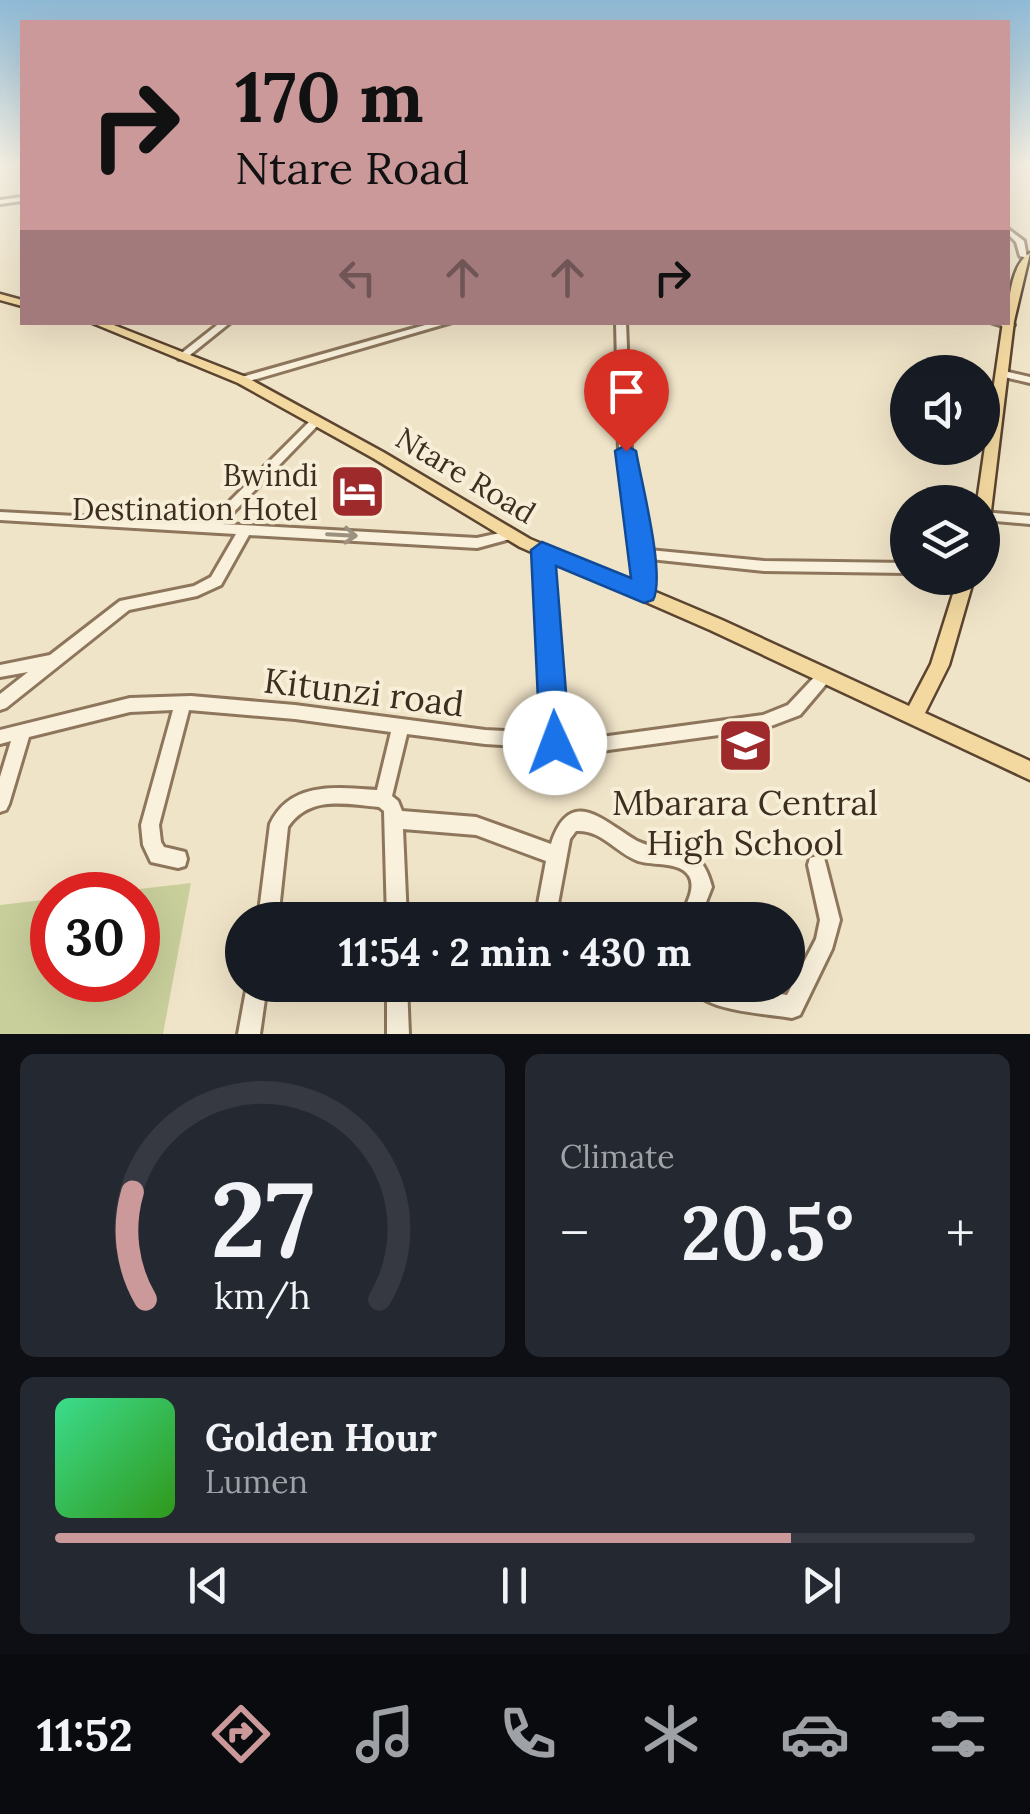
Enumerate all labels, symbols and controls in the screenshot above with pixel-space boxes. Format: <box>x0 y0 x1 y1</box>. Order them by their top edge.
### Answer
text: 170 m <box>235 52 424 141</box>
icon: right <box>70 60 200 190</box>
text: Ntare Road <box>235 139 470 196</box>
icon: left <box>330 250 385 305</box>
icon: ahead <box>435 250 490 305</box>
icon: ahead <box>540 250 595 305</box>
icon: right <box>645 250 700 305</box>
pin <box>584 349 669 452</box>
map controls <box>890 355 1000 595</box>
button: sound <box>890 355 1000 465</box>
icon: arrive <box>599 364 654 419</box>
street label: Ntare Road <box>389 418 543 532</box>
place label: Bwindi Destination Hotel <box>72 456 318 528</box>
hotel icon: Bwindi Destination Hotel <box>327 462 387 522</box>
button: layers <box>890 485 1000 595</box>
one-way arrow <box>325 526 357 545</box>
street label: Kitunzi road <box>261 657 467 727</box>
position arrow <box>503 691 607 795</box>
school or university icon: Mbarara Central High School <box>715 716 775 776</box>
place label: Mbarara Central High School <box>612 780 878 865</box>
speed limit sign: 30 <box>30 872 160 1002</box>
text: 11:54 · 2 min · 430 m <box>339 928 691 976</box>
text: Climate <box>560 1136 675 1177</box>
text: 27 <box>210 1152 315 1285</box>
text: 20.5° <box>681 1185 854 1281</box>
text: − <box>560 1198 589 1268</box>
text: + <box>946 1198 975 1268</box>
text: km/h <box>214 1273 311 1319</box>
text: Golden Hour <box>205 1413 437 1461</box>
text: Lumen <box>205 1461 308 1502</box>
icon: previous <box>181 1558 236 1613</box>
icon: pause <box>487 1558 542 1613</box>
icon: next <box>794 1558 849 1613</box>
icon: directions <box>206 1699 276 1769</box>
icon: music <box>350 1699 420 1769</box>
icon: phone <box>493 1699 563 1769</box>
icon: climate <box>636 1699 706 1769</box>
icon: car <box>780 1699 850 1769</box>
icon: filters <box>923 1699 993 1769</box>
text: 11:52 <box>37 1706 133 1763</box>

